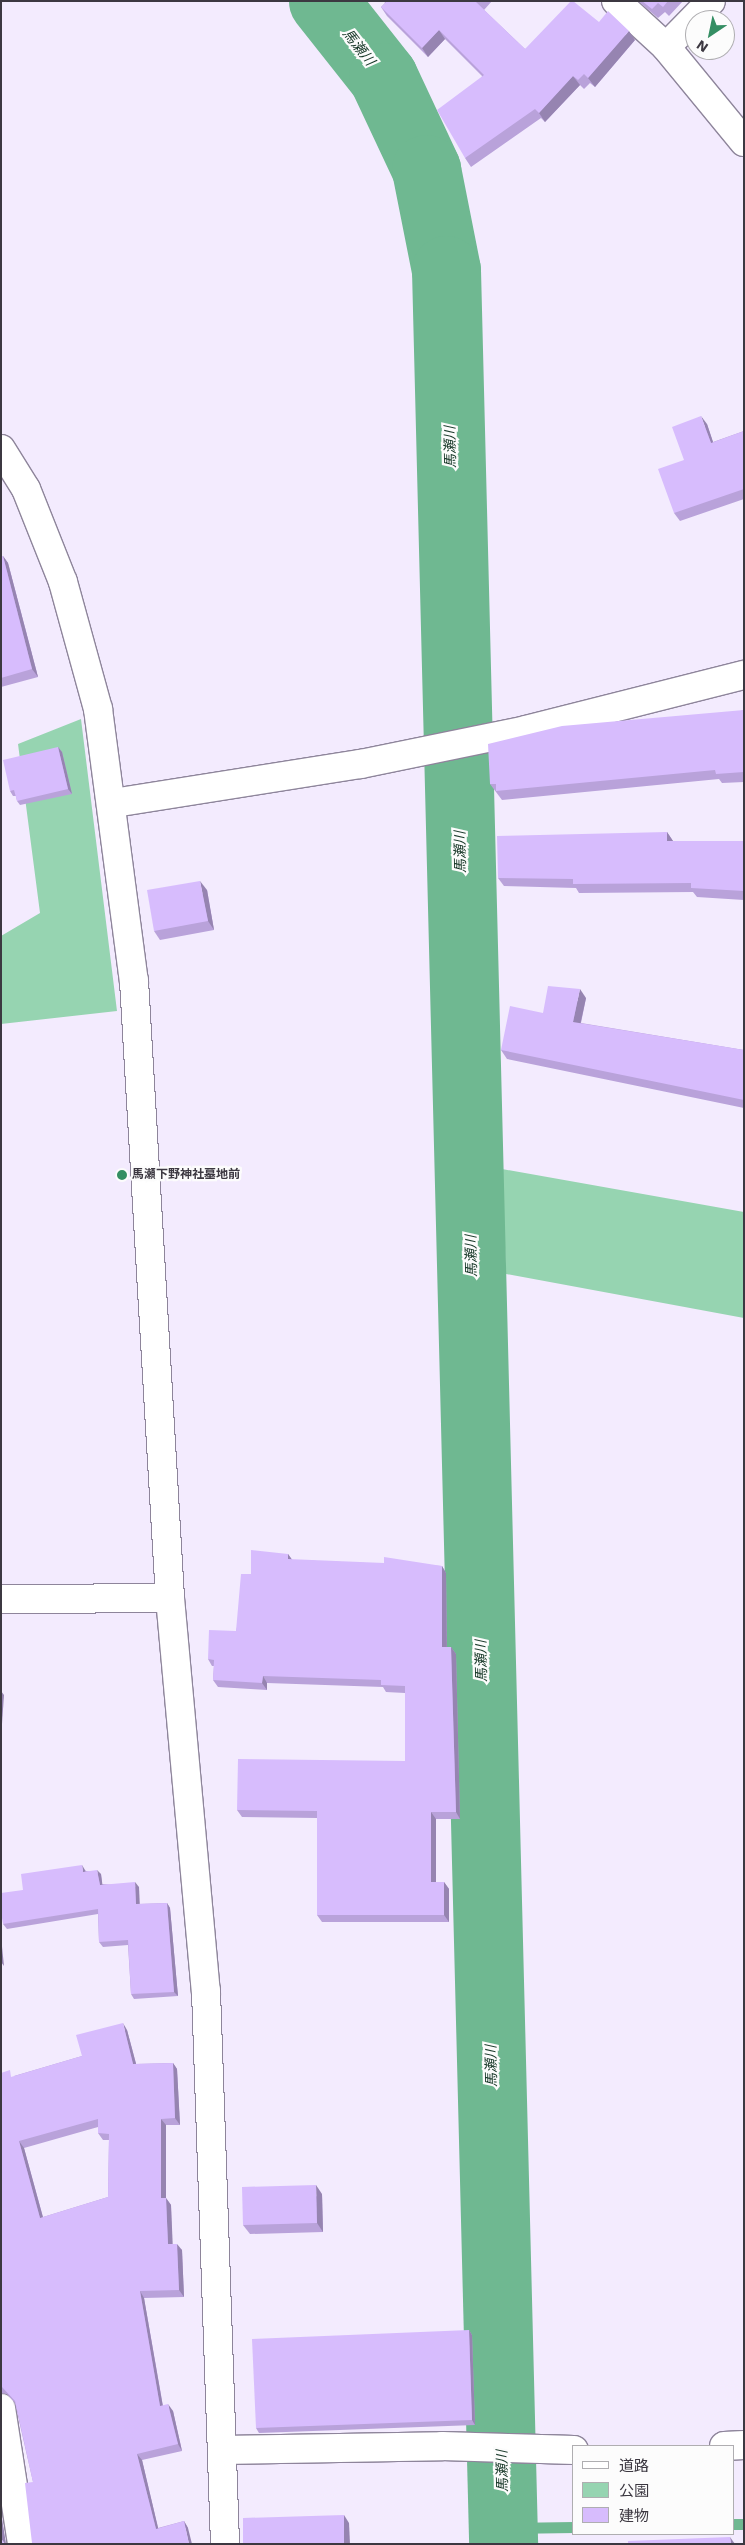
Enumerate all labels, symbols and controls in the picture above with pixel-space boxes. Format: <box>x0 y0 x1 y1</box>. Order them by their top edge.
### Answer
north arrow <box>685 10 735 60</box>
water label: 馬瀬川 <box>339 25 379 69</box>
text: N <box>693 37 711 56</box>
water label: 馬瀬川 <box>441 426 459 468</box>
water label: 馬瀬川 <box>451 831 469 873</box>
place label: 馬瀬下野神社墓地前 <box>132 1168 240 1182</box>
marker: 馬瀬下野神社墓地前 <box>116 1169 128 1181</box>
water label: 馬瀬川 <box>462 1235 480 1277</box>
water label: 馬瀬川 <box>472 1640 490 1682</box>
water label: 馬瀬川 <box>482 2045 500 2087</box>
legend <box>572 2445 735 2535</box>
water label: 馬瀬川 <box>493 2450 511 2492</box>
text: 道路 <box>619 2457 649 2475</box>
text: 公園 <box>619 2482 649 2500</box>
text: 建物 <box>619 2507 649 2525</box>

